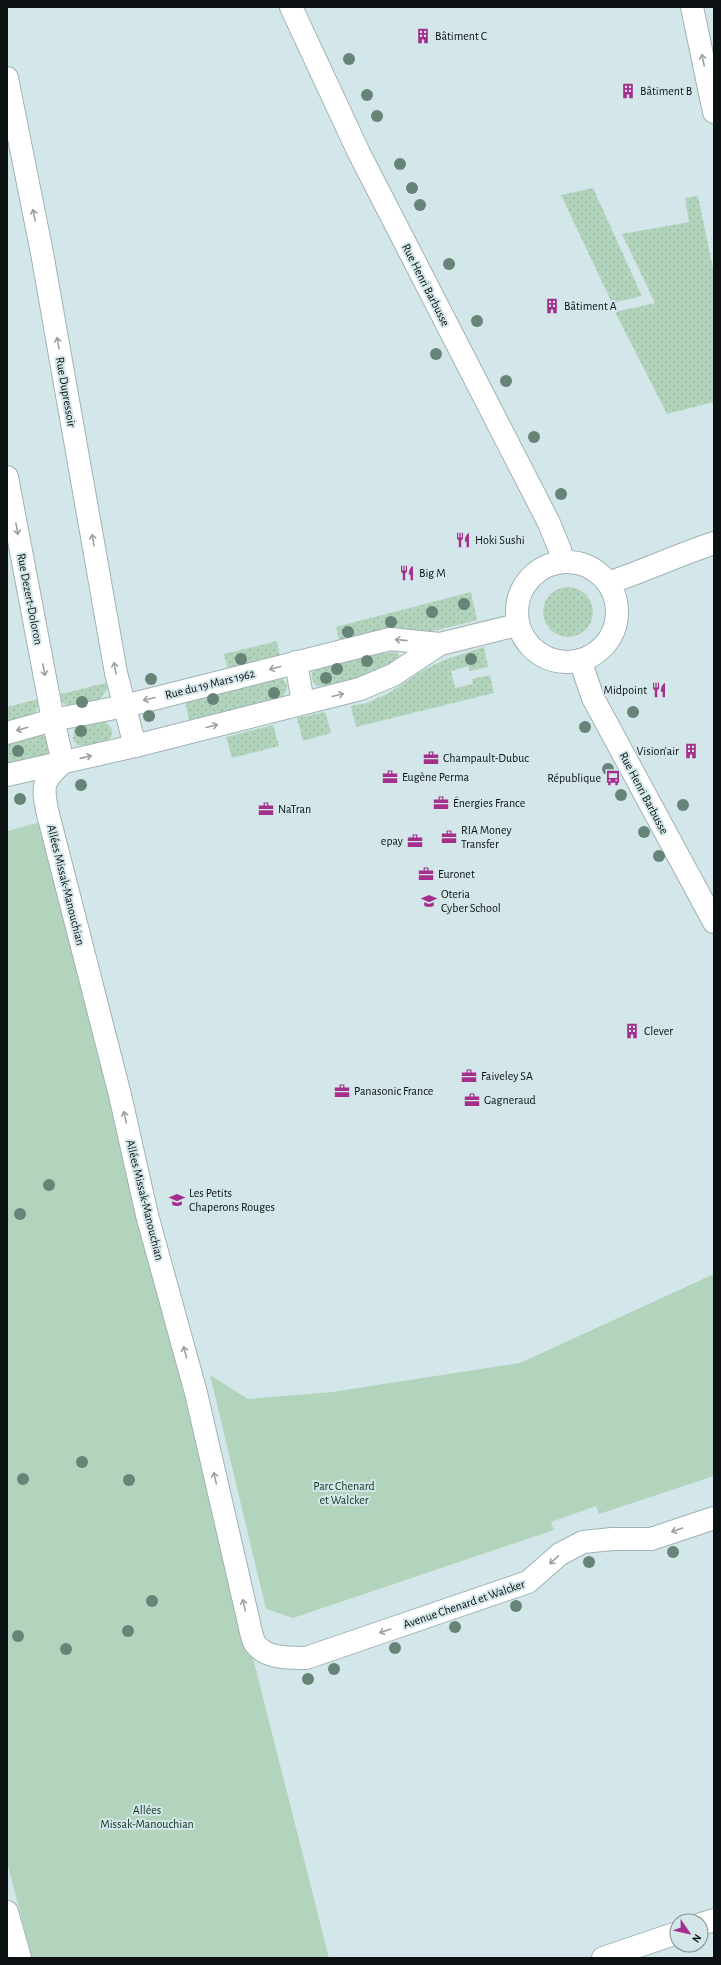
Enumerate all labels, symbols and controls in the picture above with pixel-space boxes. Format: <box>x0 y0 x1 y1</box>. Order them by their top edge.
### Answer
building icon: Bâtiment C <box>414 27 432 45</box>
place label: Bâtiment C <box>435 30 487 42</box>
one-way arrow <box>699 54 707 67</box>
building icon: Bâtiment B <box>619 82 637 100</box>
place label: Bâtiment B <box>640 85 692 97</box>
one-way arrow <box>30 209 38 222</box>
street label: Rue Henri Barbusse <box>400 242 452 328</box>
building icon: Bâtiment A <box>543 297 561 315</box>
place label: Bâtiment A <box>564 300 617 312</box>
one-way arrow <box>53 337 61 350</box>
street label: Rue Dupressoir <box>54 356 78 428</box>
one-way arrow <box>13 522 21 535</box>
restaurant icon: Hoki Sushi <box>454 531 472 549</box>
one-way arrow <box>88 534 96 547</box>
place label: Hoki Sushi <box>475 534 525 546</box>
street label: Rue Dezert-Doloron <box>15 552 45 646</box>
restaurant icon: Big M <box>398 564 416 582</box>
place label: Big M <box>419 567 446 579</box>
one-way arrow <box>395 636 408 644</box>
one-way arrow <box>111 662 119 675</box>
one-way arrow <box>40 664 48 677</box>
one-way arrow <box>269 664 282 672</box>
street label: Rue du 19 Mars 1962 <box>164 667 257 701</box>
restaurant icon: Midpoint <box>650 681 668 699</box>
place label: Midpoint <box>603 684 647 696</box>
one-way arrow <box>332 690 345 698</box>
one-way arrow <box>143 696 156 704</box>
one-way arrow <box>205 721 218 729</box>
one-way arrow <box>16 726 29 733</box>
building icon: Vision'air <box>682 742 700 760</box>
place label: Vision'air <box>637 745 679 757</box>
office icon: Champault-Dubuc <box>422 749 440 767</box>
street label: Rue Henri Barbusse <box>617 750 671 836</box>
one-way arrow <box>79 752 92 760</box>
place label: Champault-Dubuc <box>443 752 529 764</box>
office icon: Eugène Perma <box>381 768 399 786</box>
bus stop icon: République <box>604 769 622 787</box>
place label: Eugène Perma <box>402 771 469 783</box>
place label: République <box>547 772 601 784</box>
office icon: Énergies France <box>432 794 450 812</box>
place label: Énergies France <box>453 796 525 809</box>
office icon: NaTran <box>257 800 275 818</box>
place label: NaTran <box>278 803 311 815</box>
street label: Allées Missak-Manouchian <box>45 823 87 947</box>
place label: RIA Money Transfer <box>461 824 512 850</box>
office icon: RIA Money Transfer <box>440 828 458 846</box>
office icon: epay <box>406 832 424 850</box>
place label: epay <box>381 835 403 848</box>
office icon: Euronet <box>417 865 435 883</box>
place label: Euronet <box>438 868 475 880</box>
place label: Oteria Cyber School <box>441 888 501 915</box>
school or university icon: Oteria Cyber School <box>420 892 438 910</box>
building icon: Clever <box>623 1022 641 1040</box>
place label: Clever <box>644 1025 673 1037</box>
office icon: Faiveley SA <box>460 1067 478 1085</box>
place label: Faiveley SA <box>481 1070 533 1083</box>
office icon: Panasonic France <box>333 1082 351 1100</box>
place label: Panasonic France <box>354 1085 433 1097</box>
office icon: Gagneraud <box>463 1091 481 1109</box>
place label: Gagneraud <box>484 1094 536 1106</box>
one-way arrow <box>121 1111 129 1124</box>
street label: Allées Missak-Manouchian <box>124 1138 166 1262</box>
place label: Les Petits Chaperons Rouges <box>189 1187 275 1213</box>
school or university icon: Les Petits Chaperons Rouges <box>168 1191 186 1209</box>
one-way arrow <box>180 1346 188 1359</box>
one-way arrow <box>211 1472 219 1485</box>
park label: Parc Chenard et Walcker <box>313 1480 375 1506</box>
one-way arrow <box>672 1527 684 1535</box>
one-way arrow <box>549 1555 559 1565</box>
street label: Avenue Chenard et Walcker <box>402 1577 527 1630</box>
one-way arrow <box>240 1599 248 1612</box>
one-way arrow <box>379 1628 391 1636</box>
park label: Allées Missak-Manouchian <box>100 1804 194 1830</box>
north arrow <box>669 1913 709 1953</box>
text: N <box>690 1932 704 1945</box>

